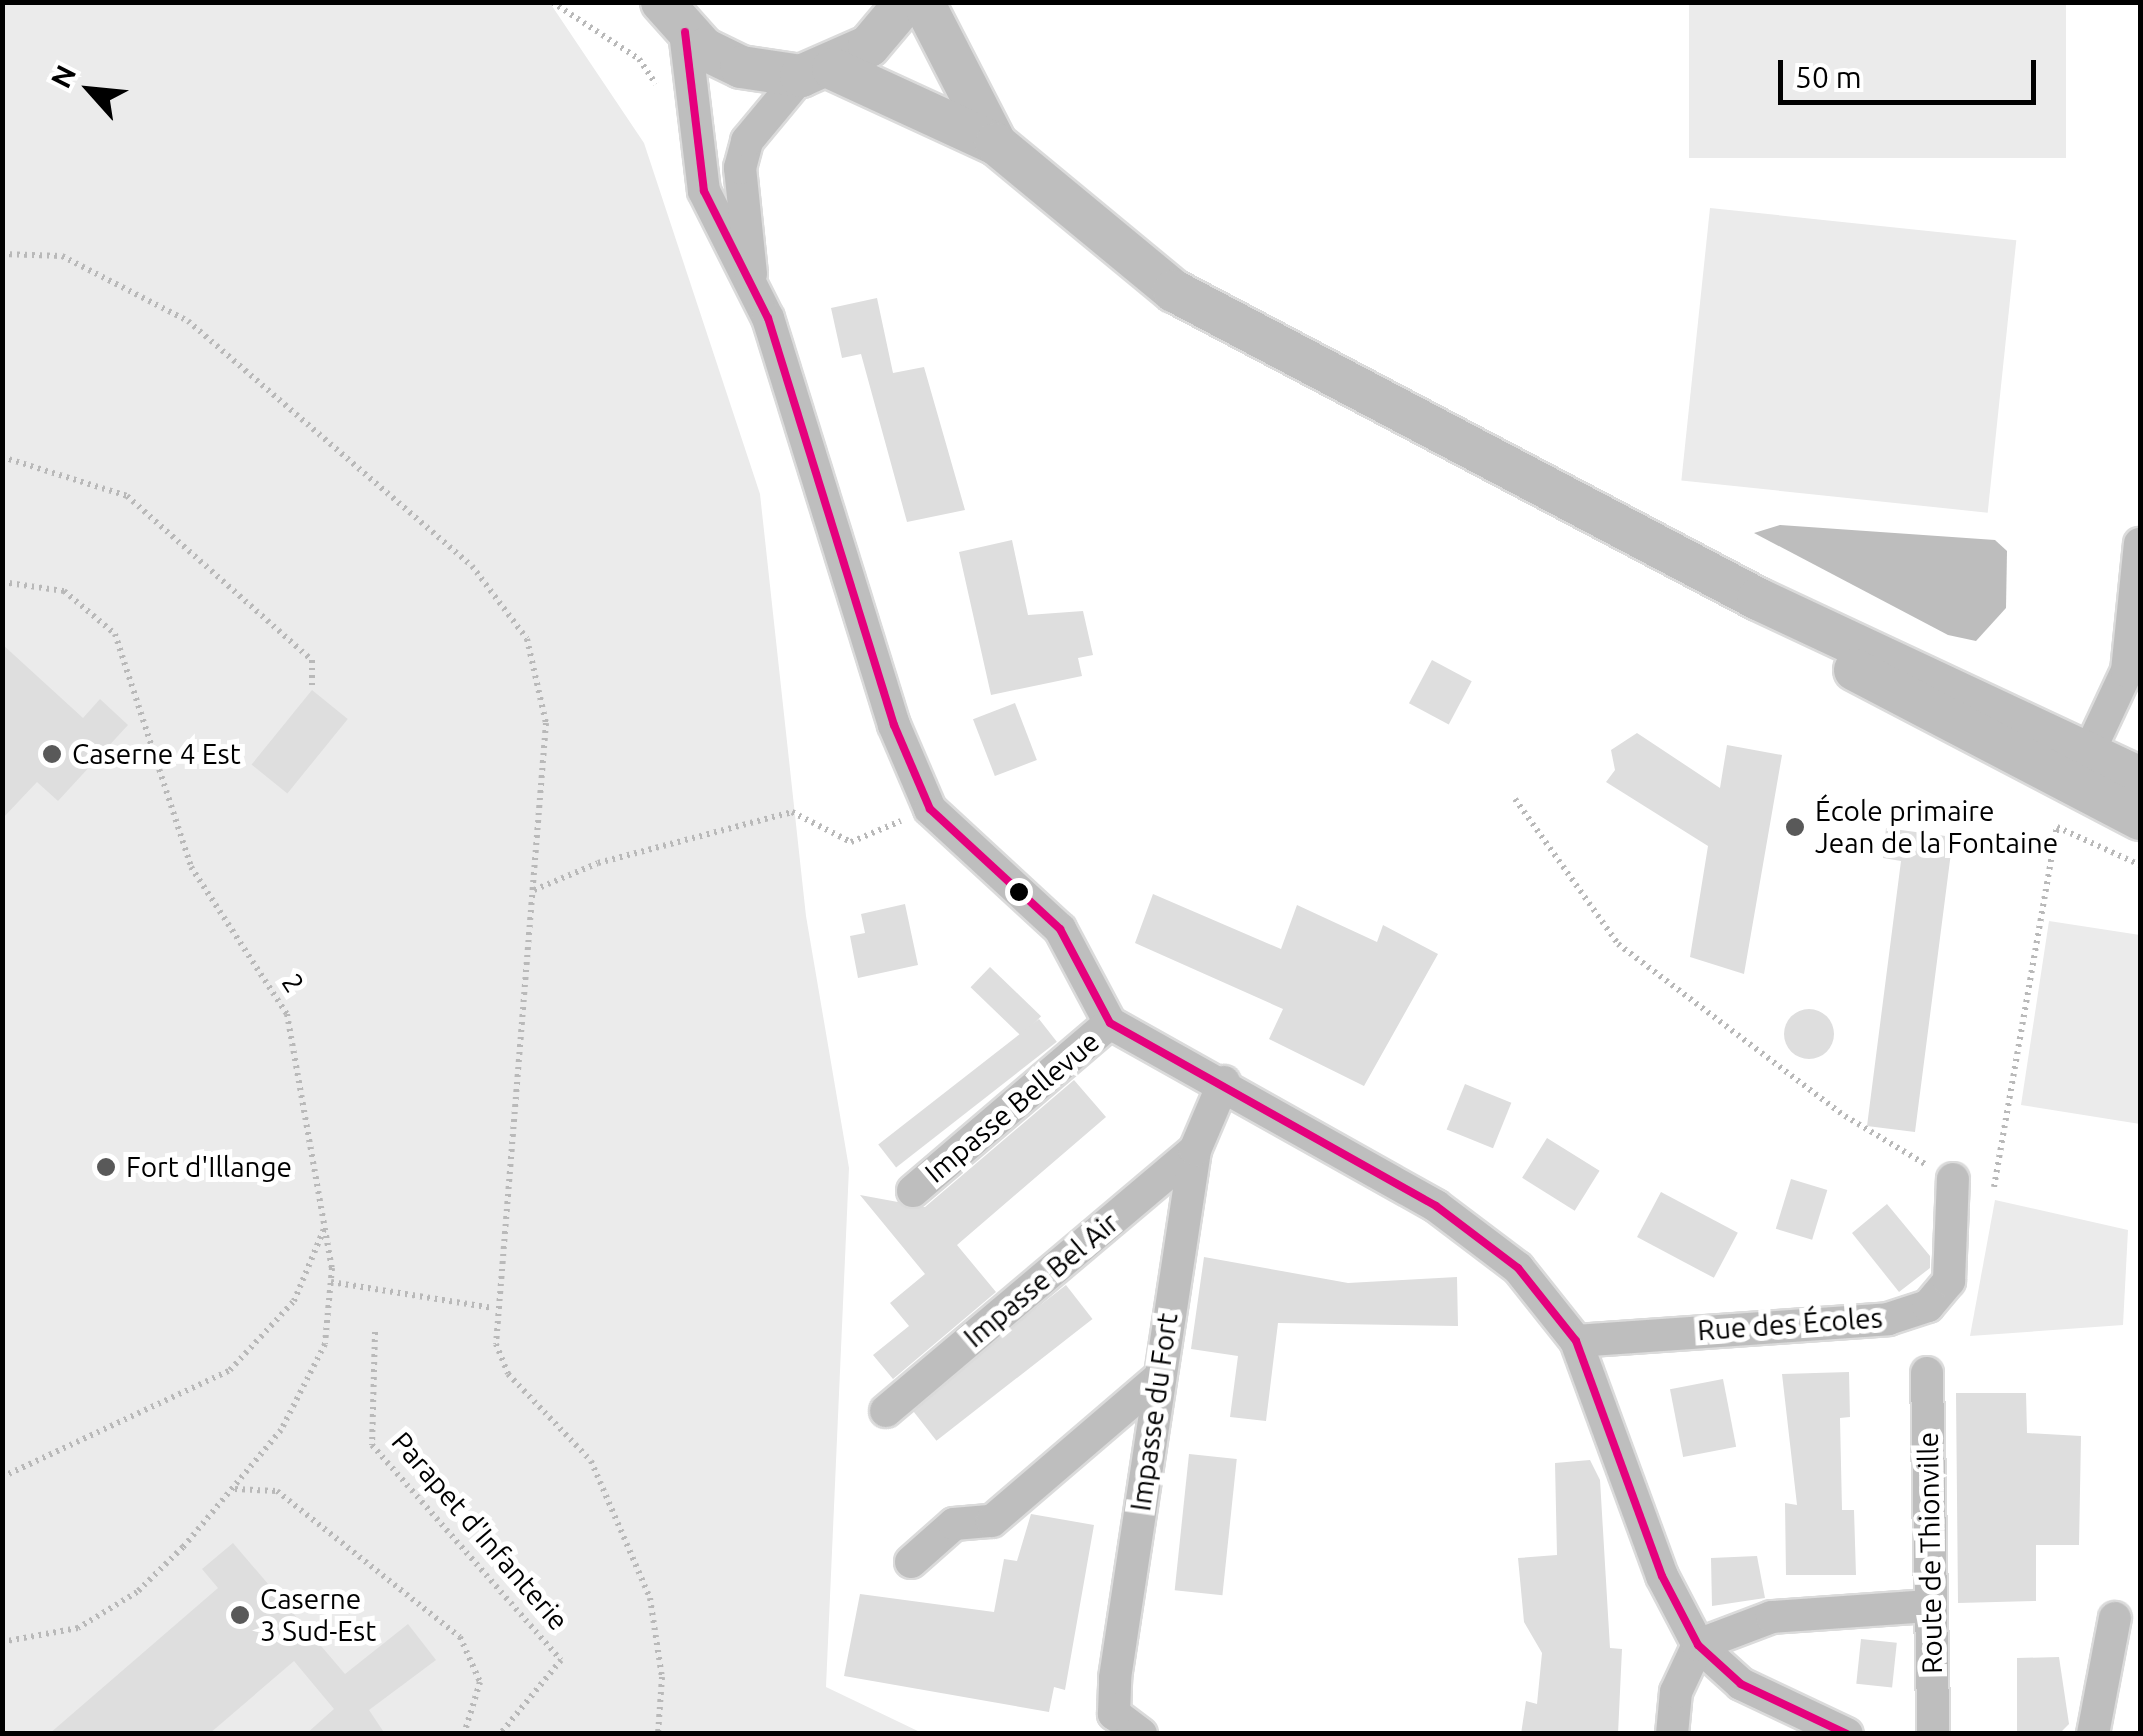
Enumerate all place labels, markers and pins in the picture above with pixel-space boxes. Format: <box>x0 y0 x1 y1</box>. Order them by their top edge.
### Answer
place label: Caserne 4 Est <box>72 737 241 771</box>
marker: Caserne 4 Est <box>41 743 63 765</box>
place label: École primaire Jean de la Fontaine <box>1815 794 2058 860</box>
marker: École primaire Jean de la Fontaine <box>1784 816 1806 838</box>
unlabelled marker <box>1009 882 1029 902</box>
place label: Fort d'Illange <box>126 1150 292 1184</box>
marker: Fort d'Illange <box>95 1156 117 1178</box>
place label: Caserne 3 Sud-Est <box>260 1582 376 1648</box>
marker: Caserne 3 Sud-Est <box>229 1604 251 1626</box>

